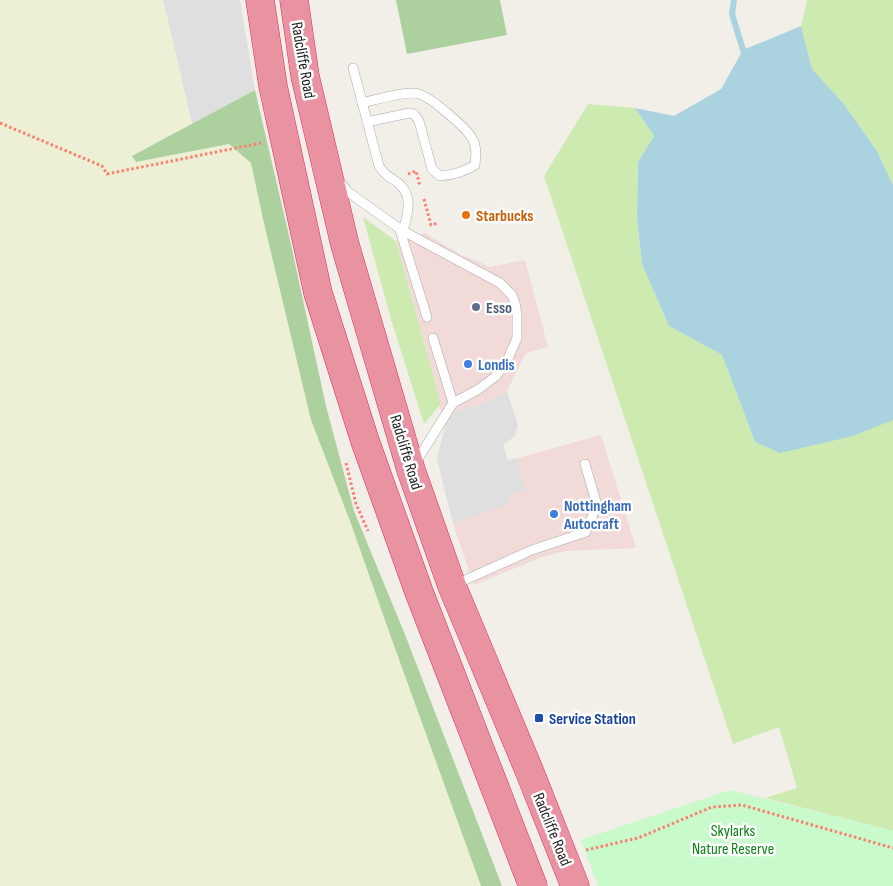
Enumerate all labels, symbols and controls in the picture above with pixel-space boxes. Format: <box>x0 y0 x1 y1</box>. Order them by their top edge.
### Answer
street label: Radcliffe Road <box>286 21 319 100</box>
place label: Starbucks <box>476 207 533 226</box>
marker: Starbucks <box>460 209 472 221</box>
place label: Esso <box>486 299 512 318</box>
marker: Esso <box>470 301 482 313</box>
place label: Londis <box>478 356 515 375</box>
marker: Londis <box>462 358 474 370</box>
street label: Radcliffe Road <box>385 413 426 492</box>
place label: Nottingham Autocraft <box>563 497 631 534</box>
marker: Nottingham Autocraft <box>548 508 560 520</box>
place label: Service Station <box>549 710 636 729</box>
marker: Service Station <box>533 712 545 724</box>
street label: Radcliffe Road <box>528 790 575 869</box>
park label: Skylarks Nature Reserve <box>692 822 774 859</box>

